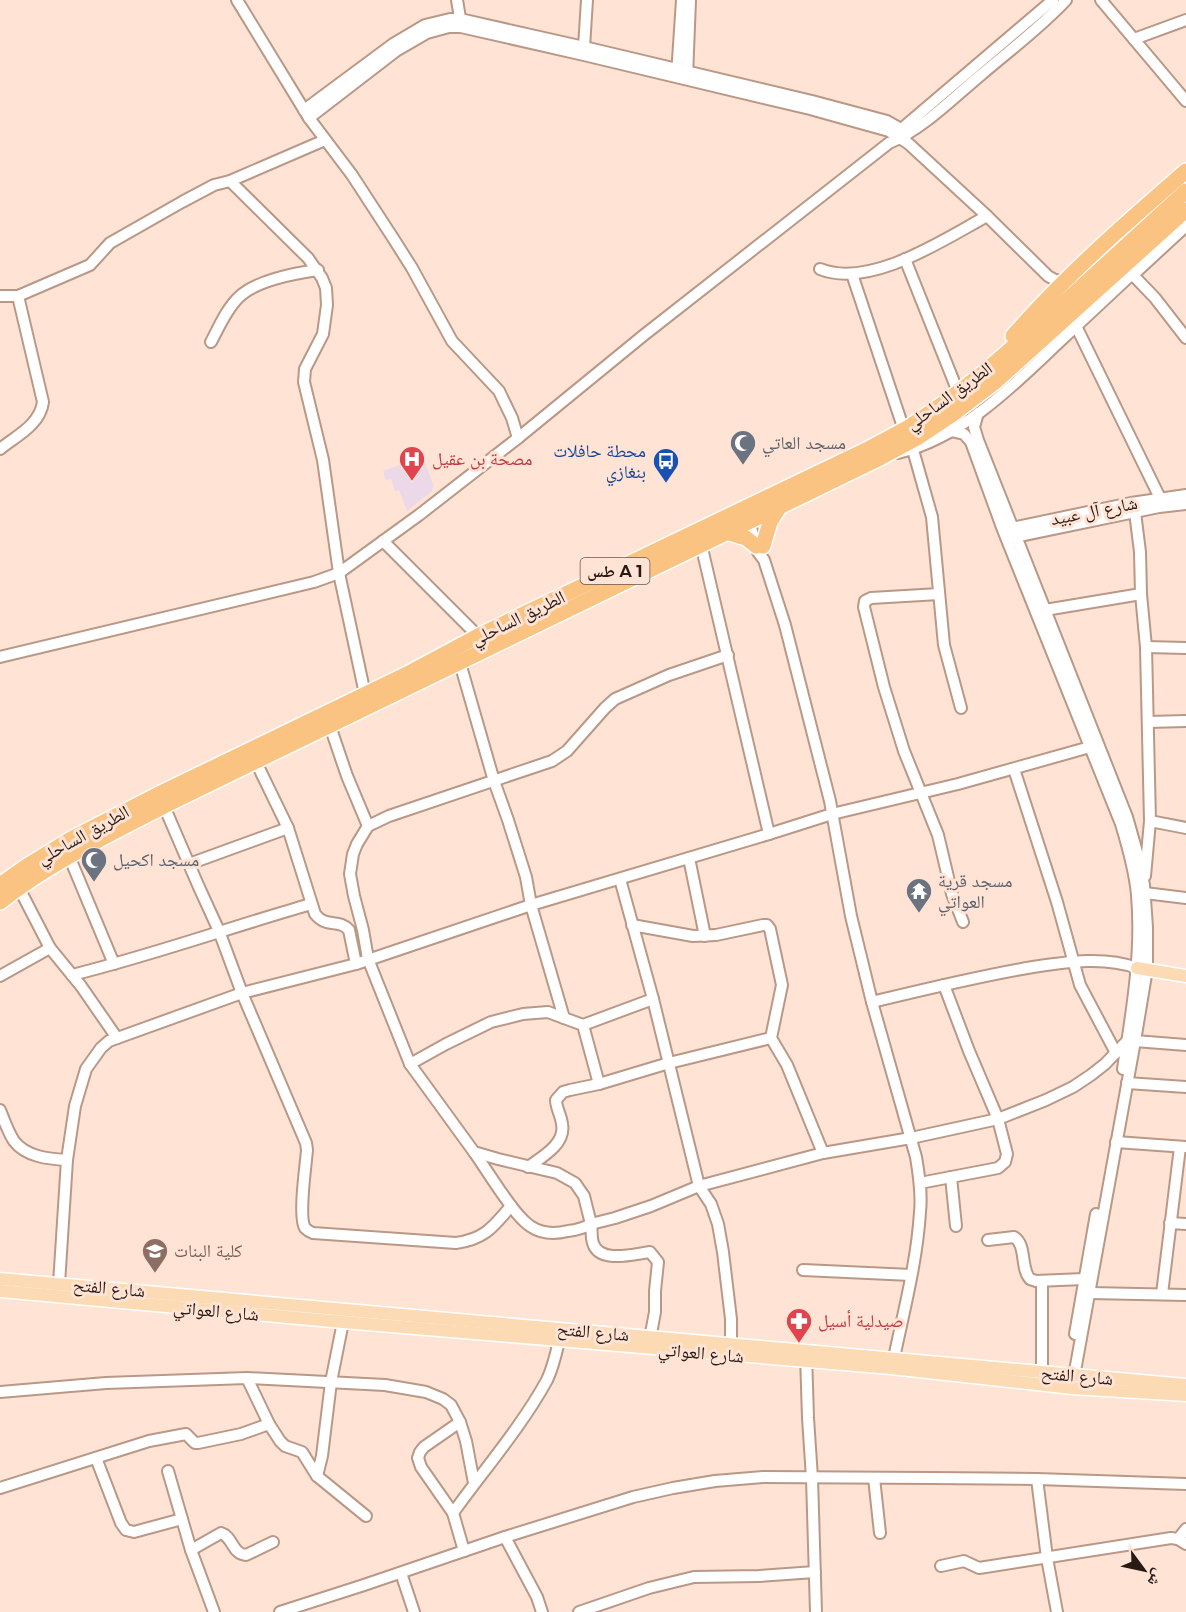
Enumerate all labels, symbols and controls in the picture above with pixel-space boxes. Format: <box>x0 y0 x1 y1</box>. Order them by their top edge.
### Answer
street label: الطريق الساحلي <box>901 357 999 438</box>
mosque icon: مسجد العاتي <box>728 428 758 466</box>
place label: مسجد العاتي <box>762 432 846 458</box>
place label: محطة حافلات بنغازي <box>553 440 646 487</box>
hospital icon: مصحة بن عقيل <box>397 444 427 482</box>
bus stop icon: محطة حافلات بنغازي <box>651 446 681 484</box>
place label: مصحة بن عقيل <box>432 448 532 470</box>
street label: شارع آل عبيد <box>1049 492 1139 530</box>
road number: طس A 1 <box>580 558 650 584</box>
street label: الطريق الساحلي <box>467 586 570 653</box>
street label: الطريق الساحلي <box>33 801 135 872</box>
mosque icon: مسجد اكحيل <box>79 845 109 883</box>
place label: مسجد اكحيل <box>113 849 199 871</box>
place label: مسجد قرية العواتي <box>938 870 1013 917</box>
temple icon: مسجد قرية العواتي <box>904 876 934 914</box>
school or university icon: كلية البنات <box>140 1236 170 1274</box>
place label: كلية البنات <box>174 1240 243 1262</box>
street label: شارع الفتح <box>72 1274 146 1303</box>
street label: شارع العواتي <box>172 1296 260 1329</box>
pharmacy icon: صيدلية أسيل <box>784 1306 814 1344</box>
place label: صيدلية أسيل <box>818 1310 904 1332</box>
street label: شارع الفتح <box>556 1318 630 1347</box>
street label: شارع العواتي <box>657 1338 745 1371</box>
street label: شارع الفتح <box>1040 1362 1114 1391</box>
north arrow <box>1114 1540 1174 1600</box>
text: ش <box>1144 1566 1169 1590</box>

